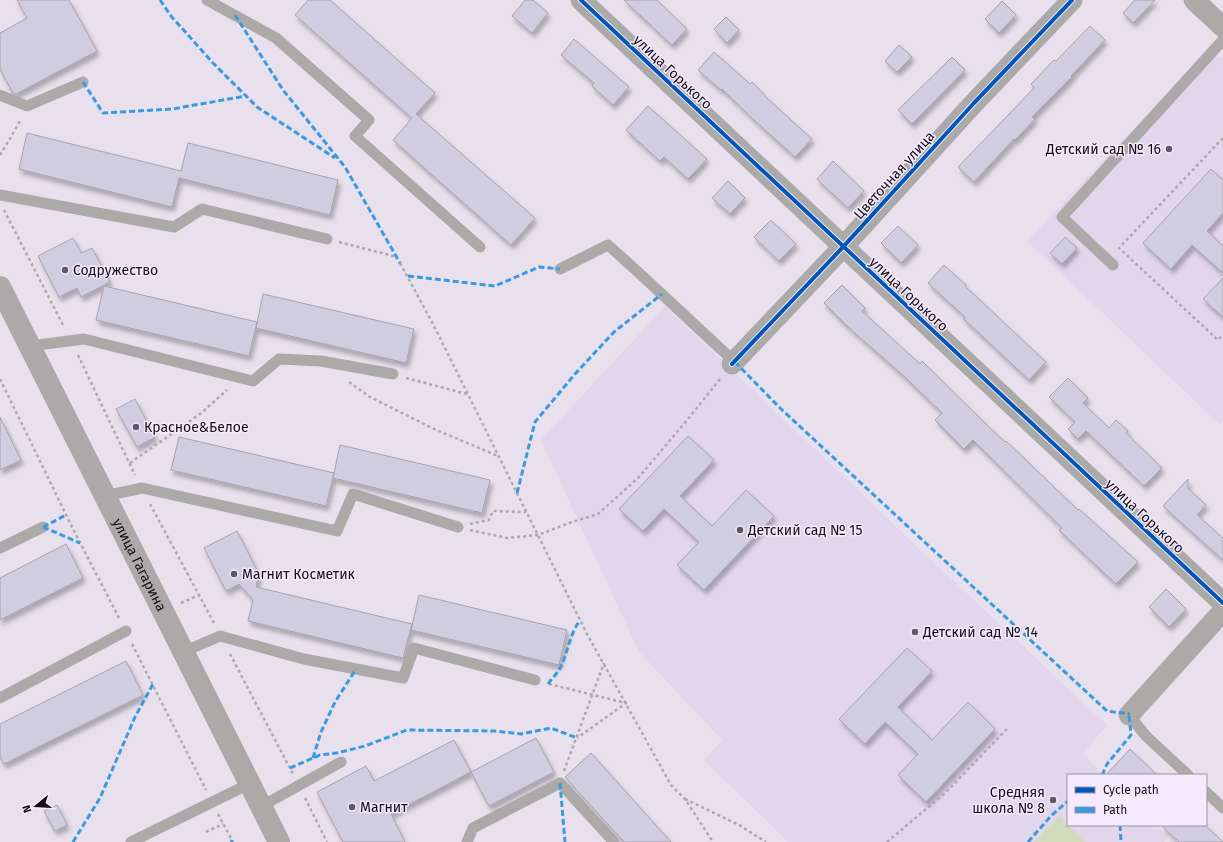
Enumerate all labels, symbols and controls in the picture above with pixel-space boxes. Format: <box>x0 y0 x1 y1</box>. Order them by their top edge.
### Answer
street label: улица Горького <box>630 32 715 113</box>
street label: Цветочная улица <box>850 128 938 223</box>
place label: Детский сад № 16 <box>1045 141 1161 158</box>
marker: Детский сад № 16 <box>1164 144 1174 154</box>
street label: улица Горького <box>866 254 951 335</box>
place label: Содружество <box>73 262 158 279</box>
marker: Содружество <box>60 265 70 275</box>
place label: Красное&Белое <box>144 419 249 436</box>
marker: Красное&Белое <box>131 422 141 432</box>
street label: улица Горького <box>1102 476 1187 557</box>
street label: улица Гагарина <box>109 516 170 614</box>
place label: Детский сад № 15 <box>747 522 862 539</box>
marker: Детский сад № 15 <box>735 525 745 535</box>
place label: Магнит Косметик <box>242 566 356 583</box>
marker: Магнит Косметик <box>229 569 239 579</box>
place label: Детский сад № 14 <box>922 624 1038 641</box>
marker: Детский сад № 14 <box>910 627 920 637</box>
legend <box>1067 774 1207 826</box>
text: Cycle path <box>1103 783 1159 797</box>
place label: Cредняя школа № 8 <box>972 784 1045 817</box>
north arrow <box>16 786 56 826</box>
marker: Cредняя школа № 8 <box>1048 795 1058 805</box>
place label: Магнит <box>360 799 408 816</box>
marker: Магнит <box>347 802 357 812</box>
text: N <box>20 803 34 814</box>
text: Path <box>1103 803 1127 817</box>

